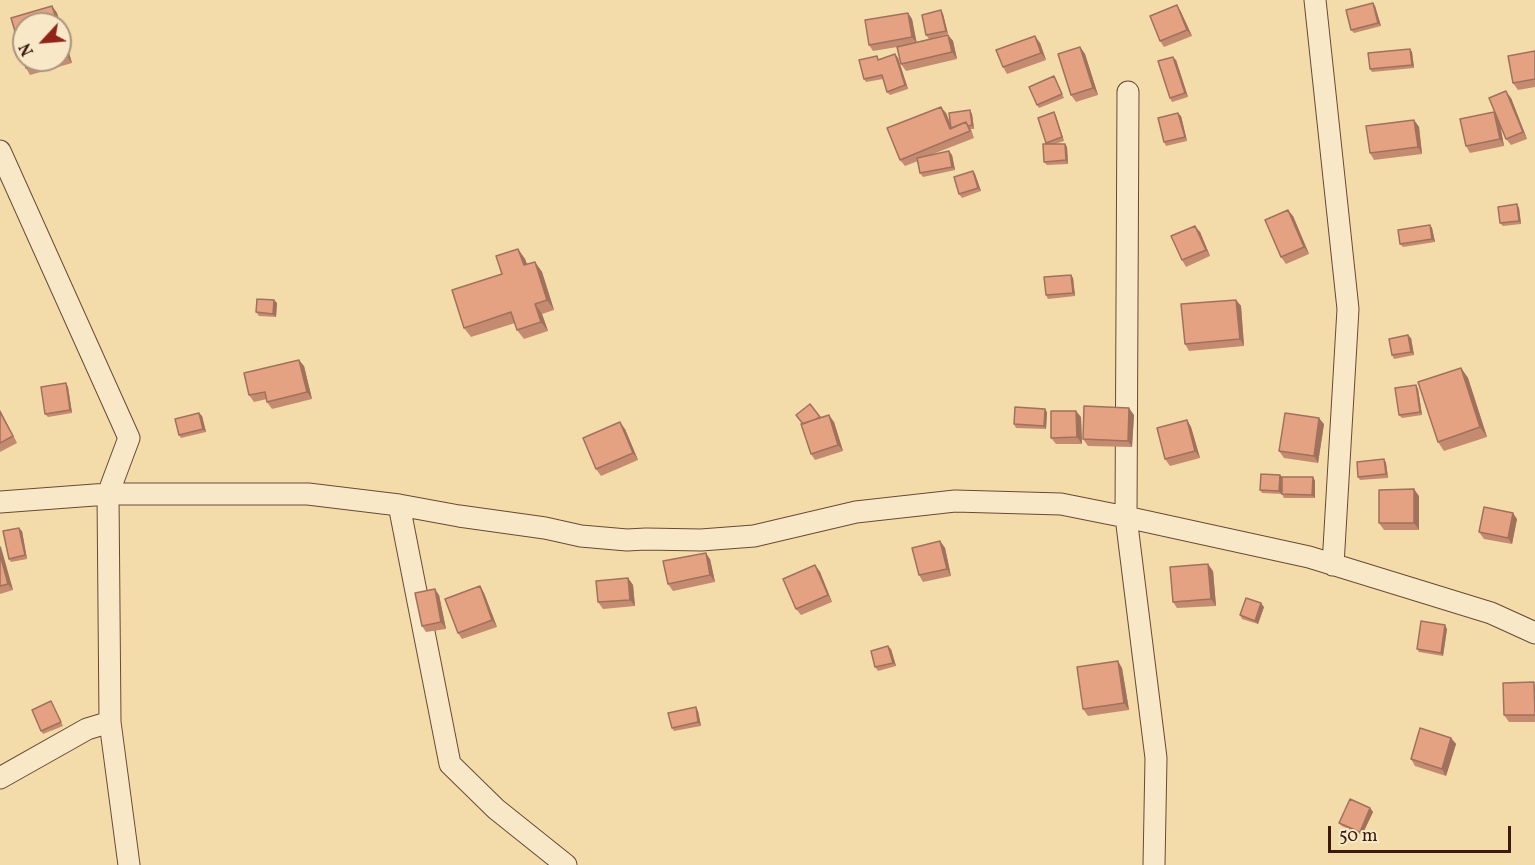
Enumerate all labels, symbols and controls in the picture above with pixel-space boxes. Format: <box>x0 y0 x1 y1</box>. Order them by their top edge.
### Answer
north arrow <box>12 12 72 72</box>
text: N <box>15 39 40 59</box>
scale bar <box>1331 814 1514 852</box>
text: 50 m <box>1339 824 1378 849</box>

